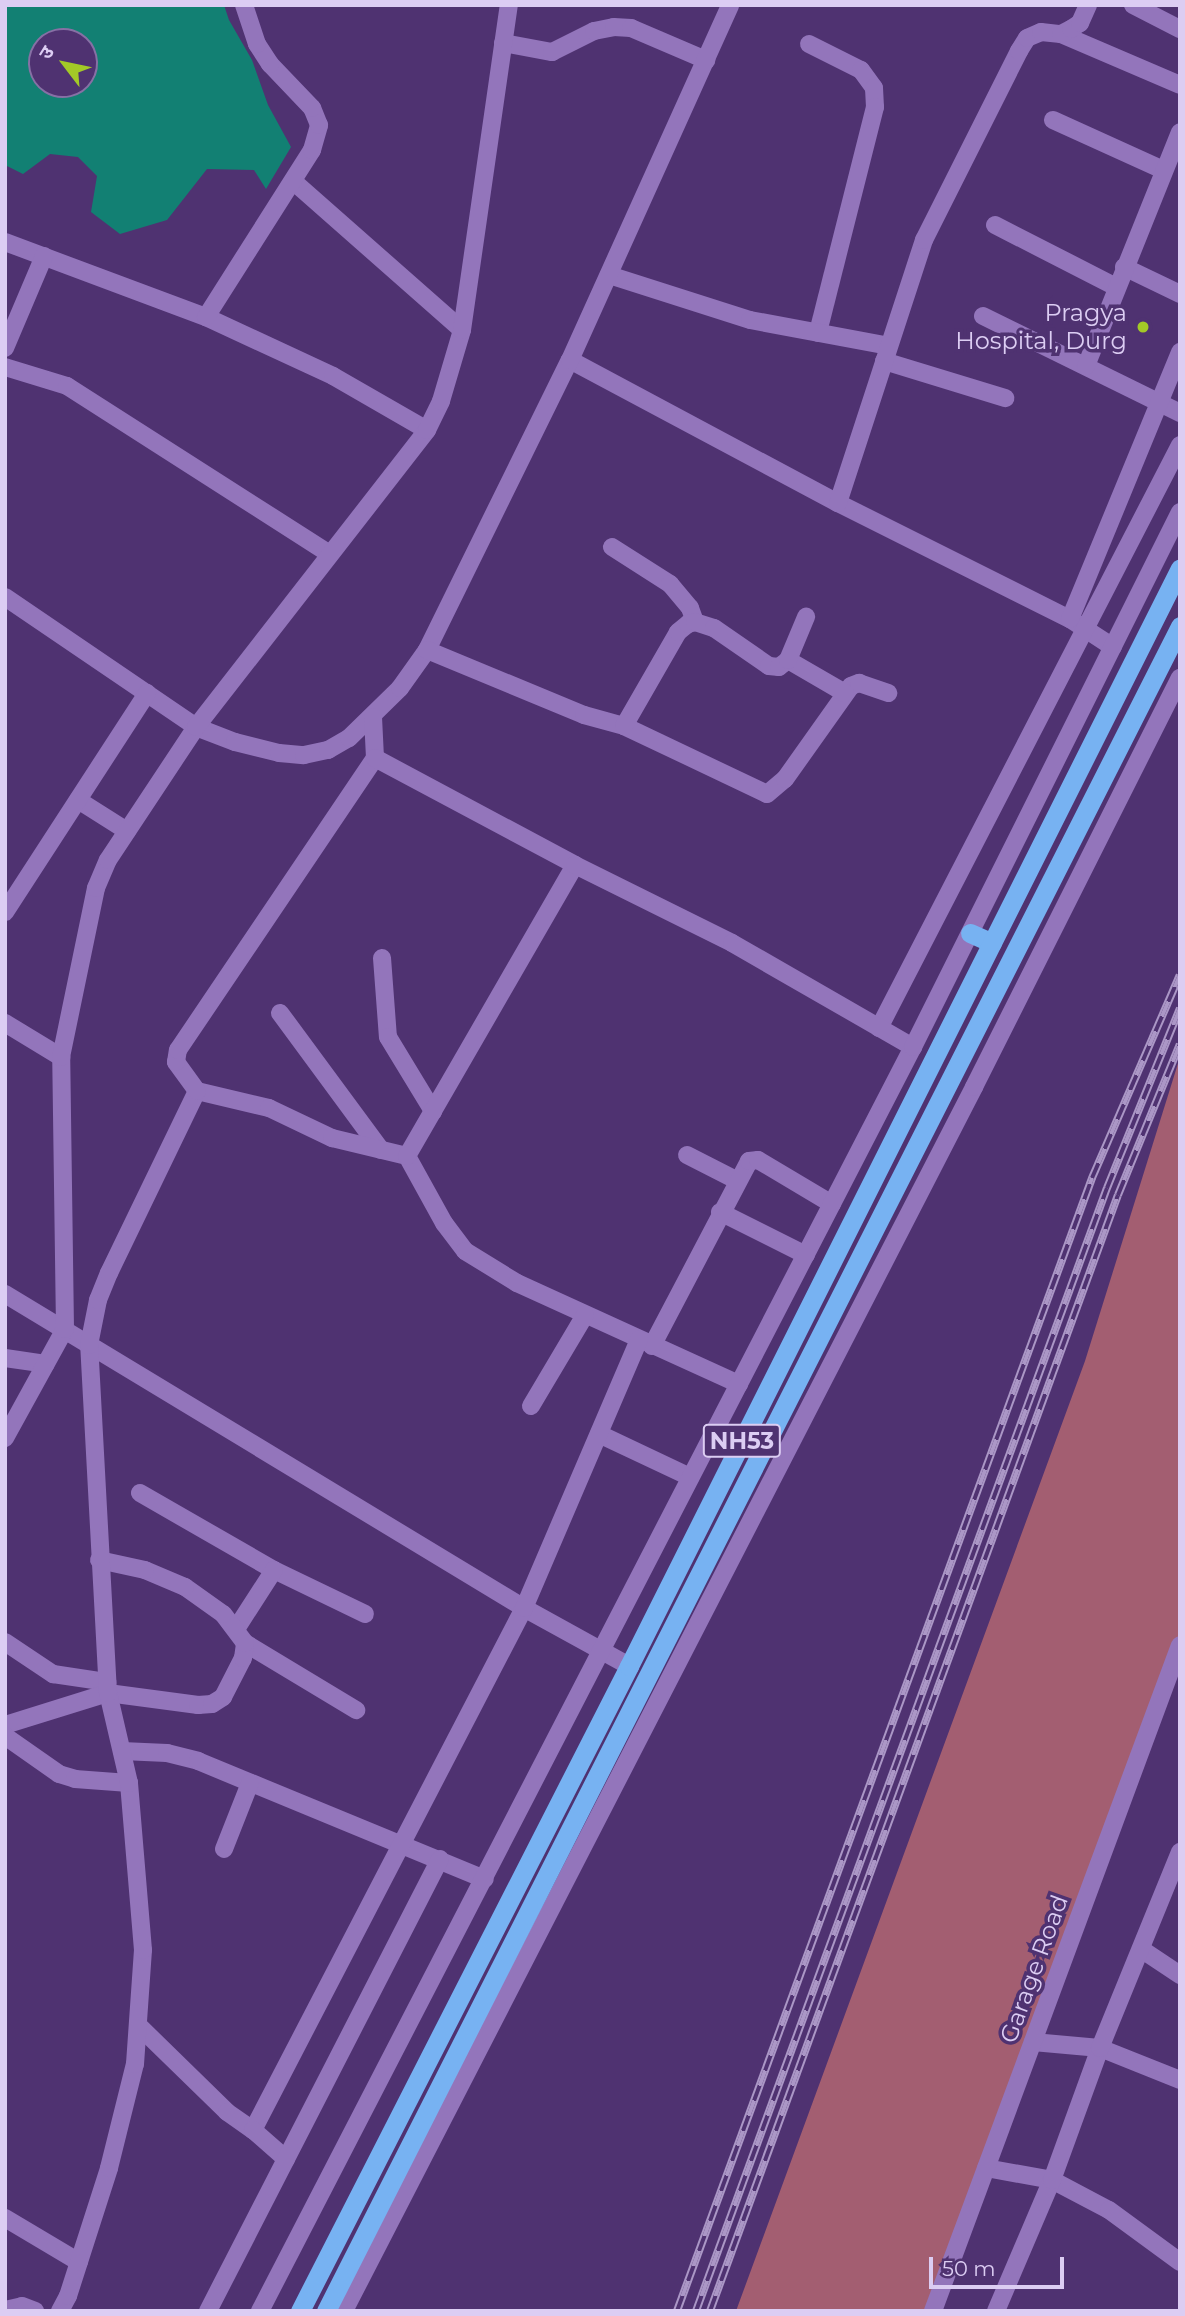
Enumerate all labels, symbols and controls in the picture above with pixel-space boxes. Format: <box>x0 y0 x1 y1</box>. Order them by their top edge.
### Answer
north arrow <box>28 28 98 98</box>
text: उ <box>34 42 59 63</box>
place label: Pragya Hospital, Durg <box>955 299 1127 355</box>
marker: Pragya Hospital, Durg <box>1133 317 1153 337</box>
road number: NH53 <box>702 1422 782 1460</box>
street label: Garage Road <box>994 1891 1074 2047</box>
scale bar <box>933 2242 1068 2286</box>
text: 50 m <box>942 2256 996 2281</box>

